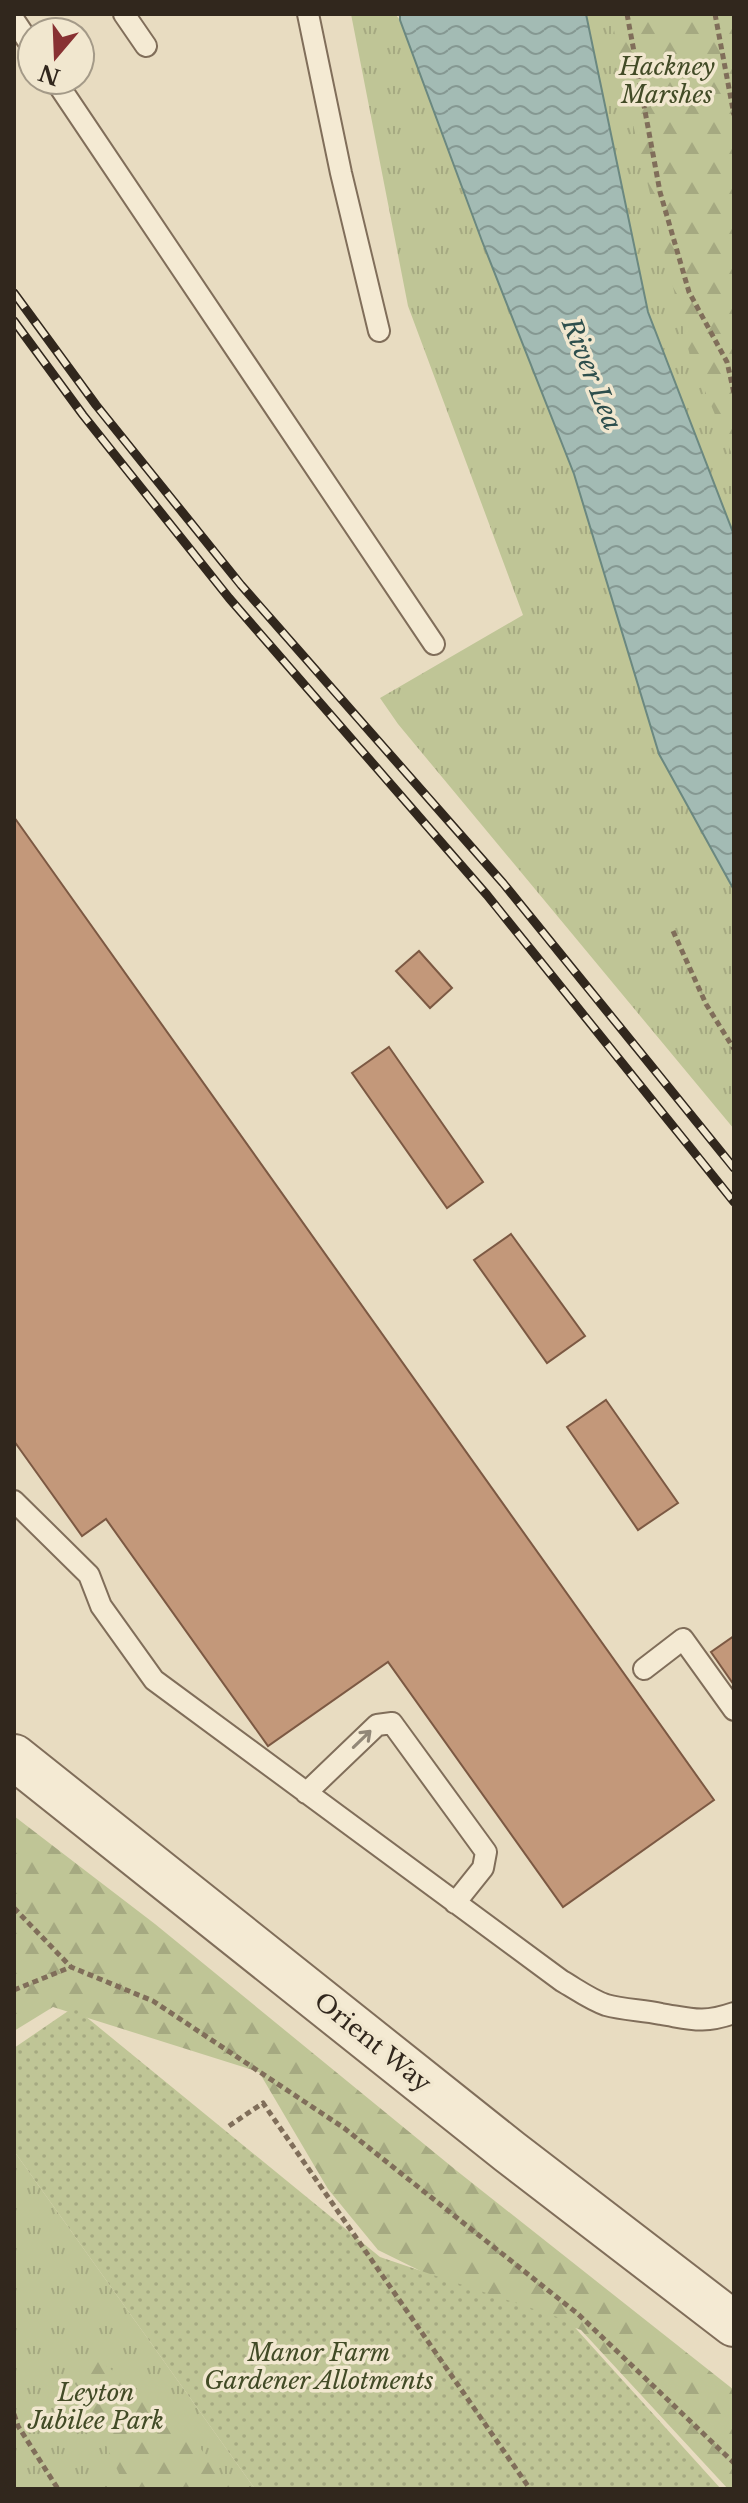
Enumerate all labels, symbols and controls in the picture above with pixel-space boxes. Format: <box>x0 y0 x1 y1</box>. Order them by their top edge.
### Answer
north arrow <box>16 16 96 96</box>
park label: Hackney Marshes <box>618 52 716 109</box>
text: N <box>35 58 64 91</box>
water label: River Lea <box>555 312 629 435</box>
one-way arrow <box>352 1730 371 1749</box>
street label: Orient Way <box>309 1986 438 2098</box>
park label: Manor Farm Gardener Allotments <box>204 2338 434 2395</box>
park label: Leyton Jubilee Park <box>27 2378 164 2435</box>

